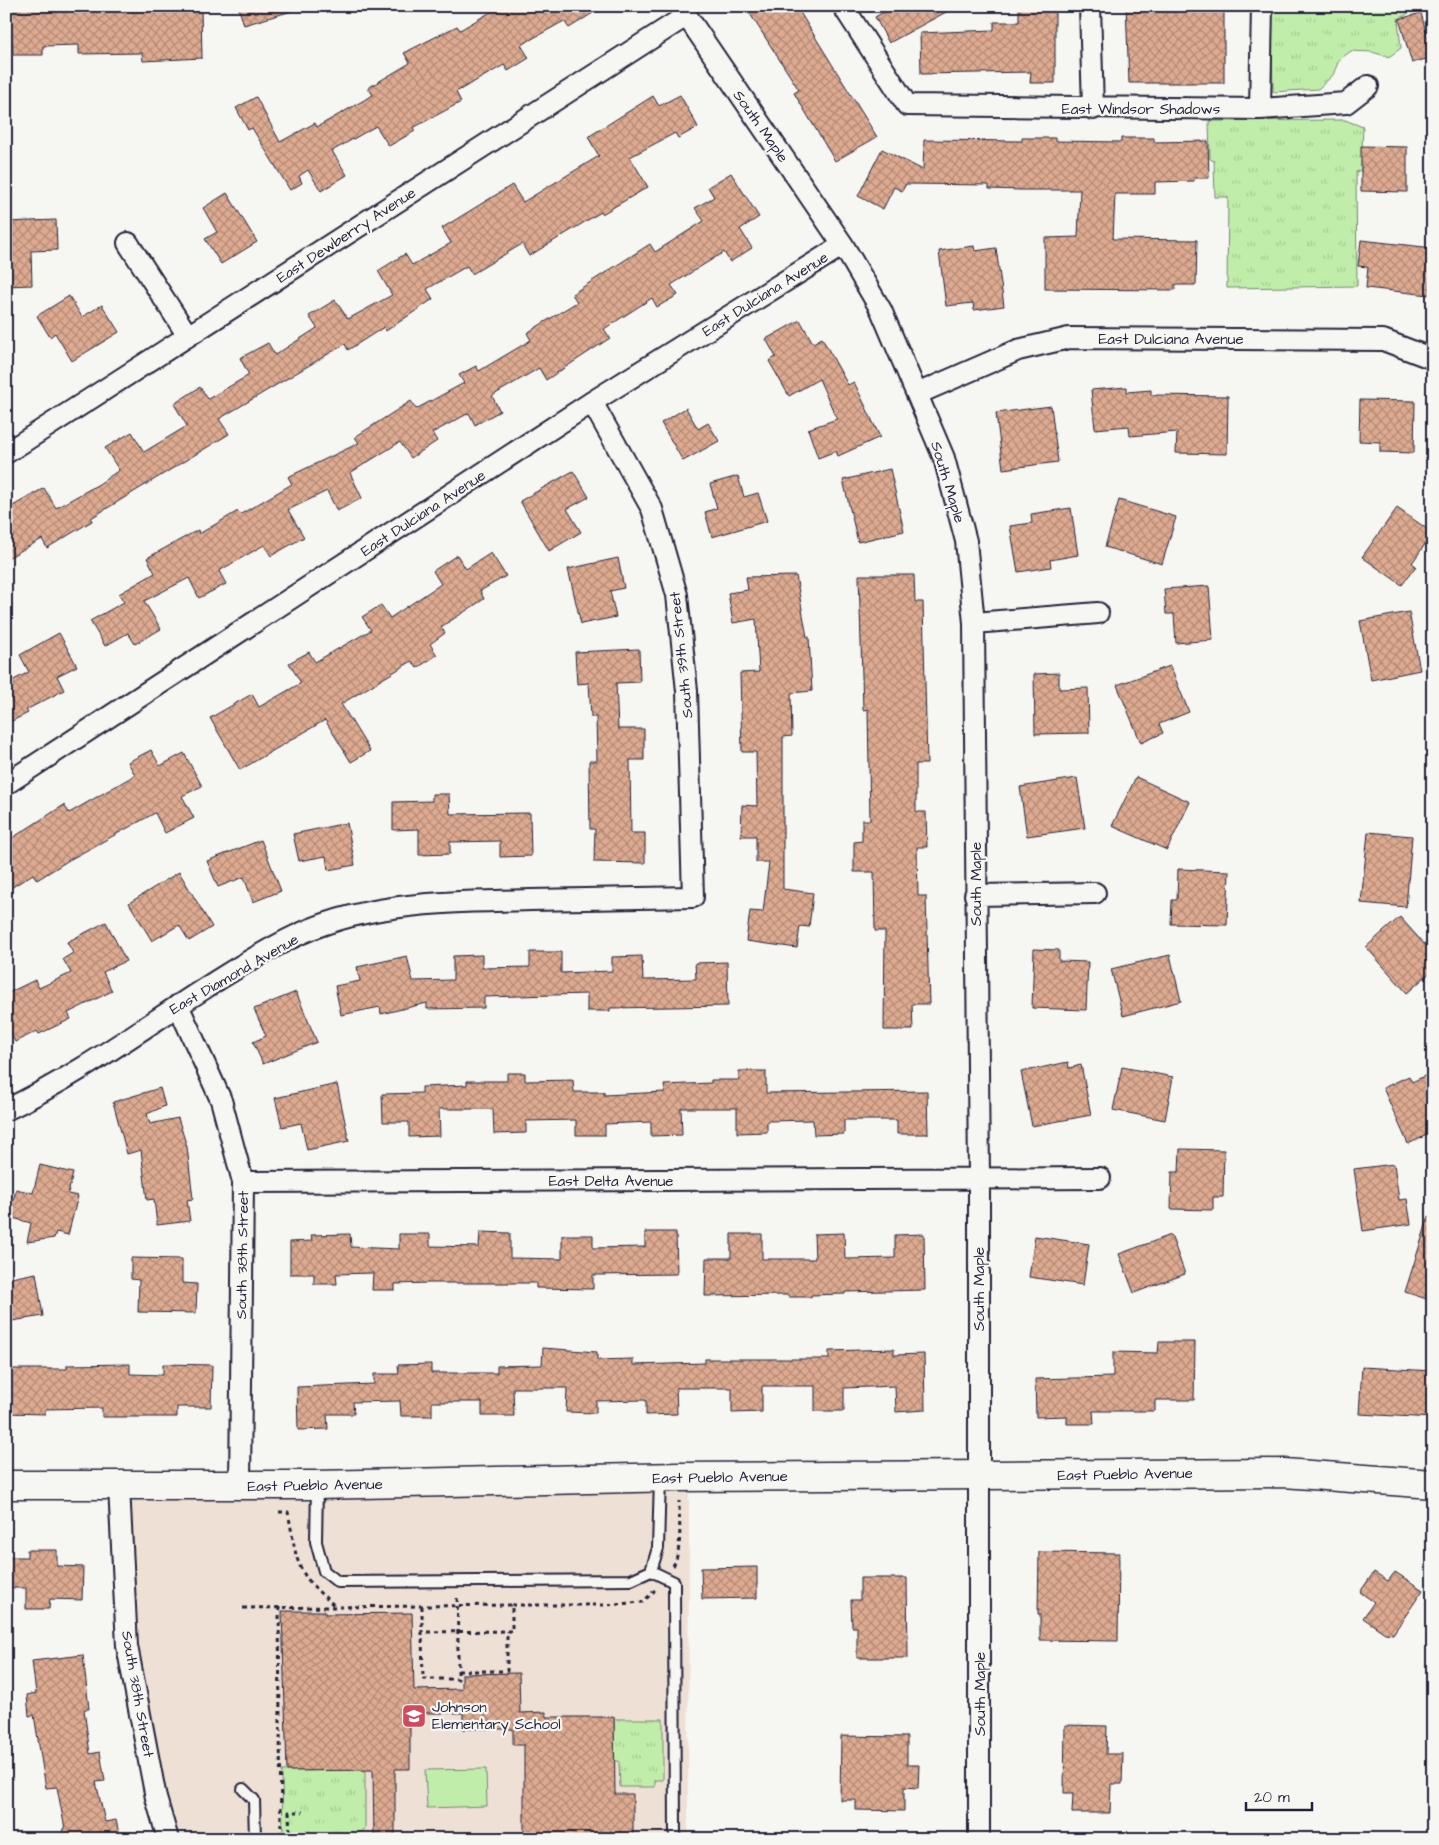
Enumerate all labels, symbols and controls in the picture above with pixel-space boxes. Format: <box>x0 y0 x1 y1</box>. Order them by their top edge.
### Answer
street label: South Maple <box>728 86 793 167</box>
street label: East Windsor Shadows <box>1062 99 1221 120</box>
street label: East Dewberry Avenue <box>273 182 421 289</box>
street label: East Dulciana Avenue <box>698 247 832 342</box>
street label: East Dulciana Avenue <box>1098 329 1244 350</box>
street label: South Maple <box>925 439 970 525</box>
street label: East Dulciana Avenue <box>357 465 490 562</box>
street label: South 39th Street <box>664 591 699 719</box>
street label: South Maple <box>966 842 987 926</box>
street label: East Diamond Avenue <box>166 929 303 1020</box>
street label: East Delta Avenue <box>549 1171 673 1192</box>
street label: South 38th Street <box>231 1191 254 1319</box>
street label: South Maple <box>969 1247 990 1331</box>
street label: East Pueblo Avenue <box>1057 1463 1193 1486</box>
street label: East Pueblo Avenue <box>652 1466 788 1489</box>
street label: East Pueblo Avenue <box>247 1474 383 1497</box>
street label: South 38th Street <box>116 1629 159 1759</box>
street label: South Maple <box>970 1652 991 1736</box>
place label: Johnson Elementary School <box>432 1697 561 1736</box>
school or university icon: Johnson Elementary School <box>401 1703 427 1729</box>
scale bar <box>1246 1780 1313 1812</box>
text: 20 m <box>1254 1787 1290 1808</box>

